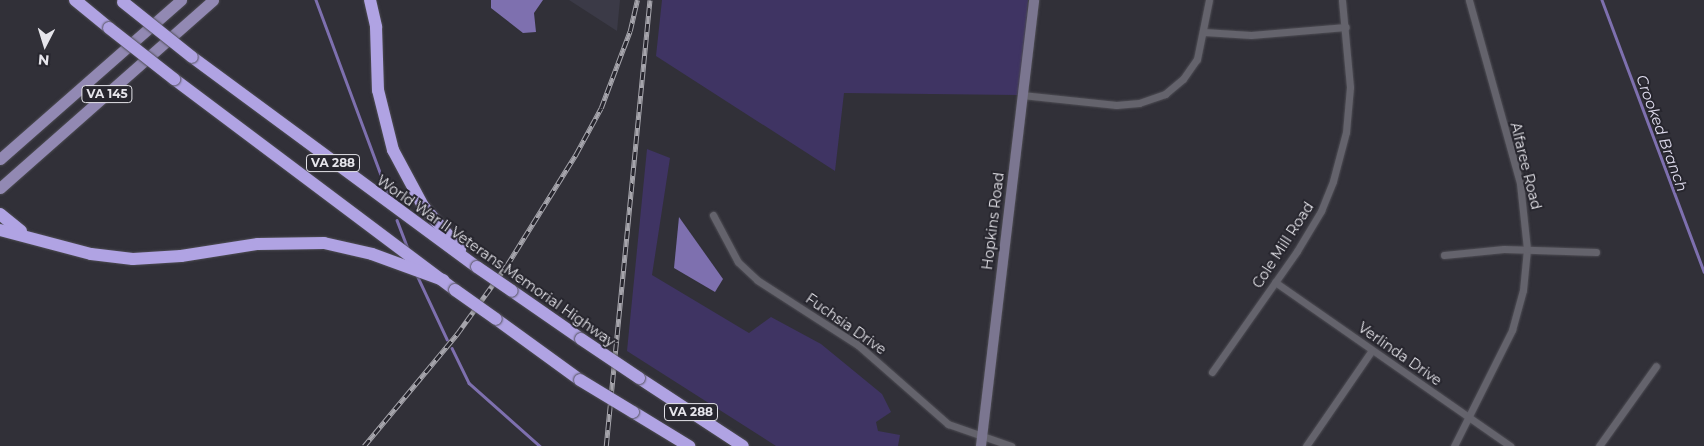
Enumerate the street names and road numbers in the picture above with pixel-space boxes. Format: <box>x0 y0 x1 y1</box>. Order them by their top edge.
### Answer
road number: VA 145 <box>81 85 133 104</box>
street label: Alfaree Road <box>1507 121 1545 211</box>
road number: VA 288 <box>306 154 360 172</box>
street label: Hopkins Road <box>979 171 1007 271</box>
street label: World War II Veterans Memorial Highway <box>374 172 618 350</box>
street label: Cole Mill Road <box>1249 199 1317 291</box>
street label: Fuchsia Drive <box>802 290 890 358</box>
street label: Verlinda Drive <box>1355 319 1445 389</box>
road number: VA 288 <box>664 402 718 422</box>

